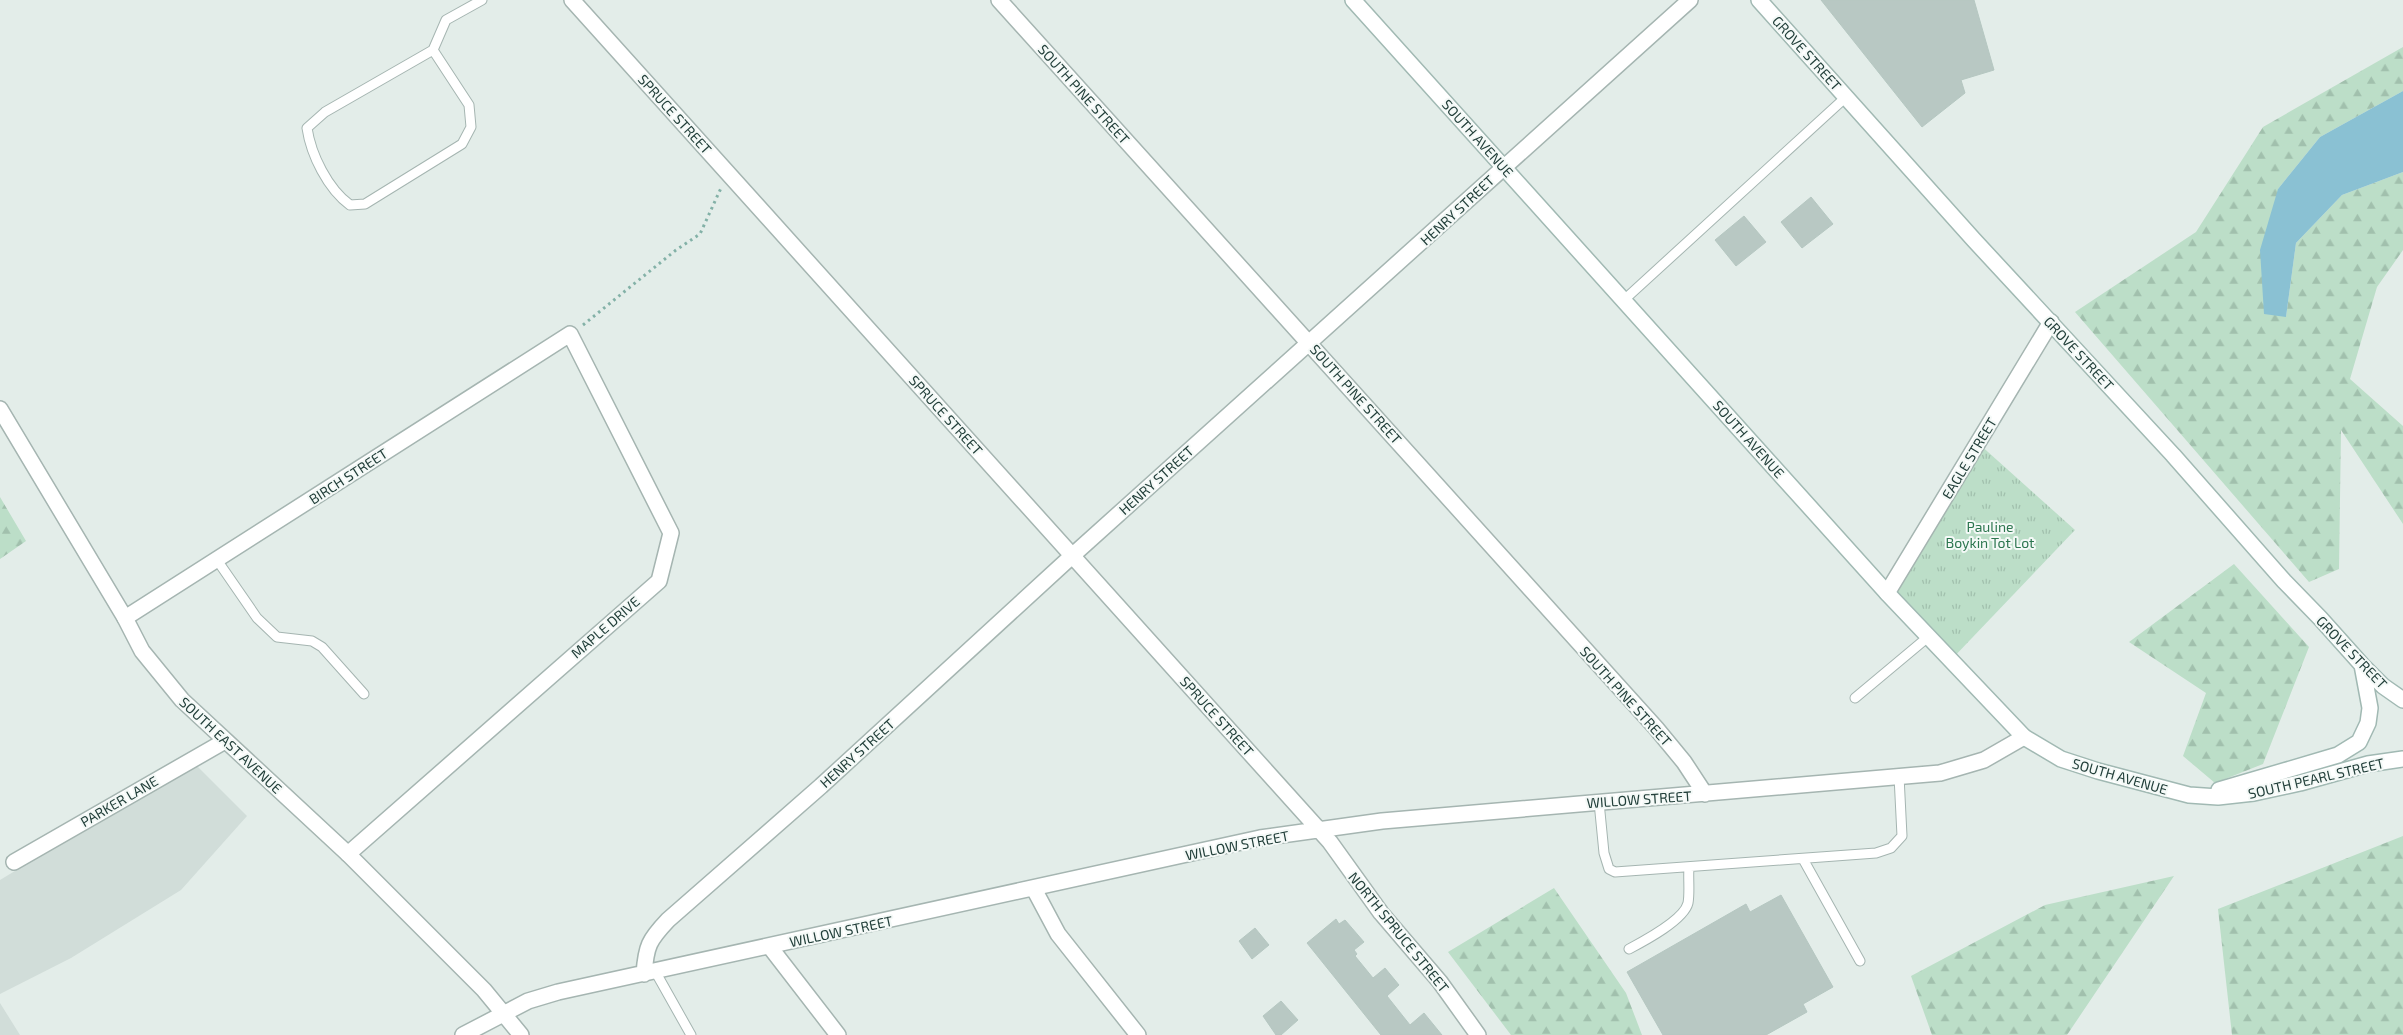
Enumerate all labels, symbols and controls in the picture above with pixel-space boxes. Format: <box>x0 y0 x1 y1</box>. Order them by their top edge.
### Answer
street label: GROVE STREET <box>1769 12 1845 94</box>
street label: SOUTH PINE STREET <box>1035 41 1133 147</box>
street label: SPRUCE STREET <box>635 71 715 157</box>
street label: SOUTH AVENUE <box>1439 96 1517 180</box>
street label: HENRY STREET <box>1417 171 1497 249</box>
street label: GROVE STREET <box>2041 313 2117 393</box>
street label: SOUTH PINE STREET <box>1307 341 1405 447</box>
street label: SPRUCE STREET <box>906 372 986 458</box>
street label: SOUTH AVENUE <box>1710 397 1788 481</box>
street label: EAGLE STREET <box>1938 414 2000 502</box>
street label: HENRY STREET <box>1115 442 1197 518</box>
street label: BIRCH STREET <box>306 444 390 508</box>
park label: Pauline Boykin Tot Lot <box>1946 518 2034 551</box>
street label: MAPLE DRIVE <box>567 592 643 661</box>
street label: GROVE STREET <box>2313 612 2391 692</box>
street label: SOUTH PINE STREET <box>1577 643 1675 749</box>
street label: SPRUCE STREET <box>1177 673 1257 759</box>
street label: SOUTH EAST AVENUE <box>176 693 286 797</box>
street label: HENRY STREET <box>816 715 898 791</box>
street label: SOUTH AVENUE <box>2070 754 2170 798</box>
street label: SOUTH PEARL STREET <box>2246 754 2386 802</box>
street label: PARKER LANE <box>77 772 161 830</box>
street label: WILLOW STREET <box>1586 787 1692 811</box>
street label: WILLOW STREET <box>1184 827 1290 863</box>
street label: NORTH SPRUCE STREET <box>1345 868 1453 996</box>
street label: WILLOW STREET <box>788 912 894 950</box>

